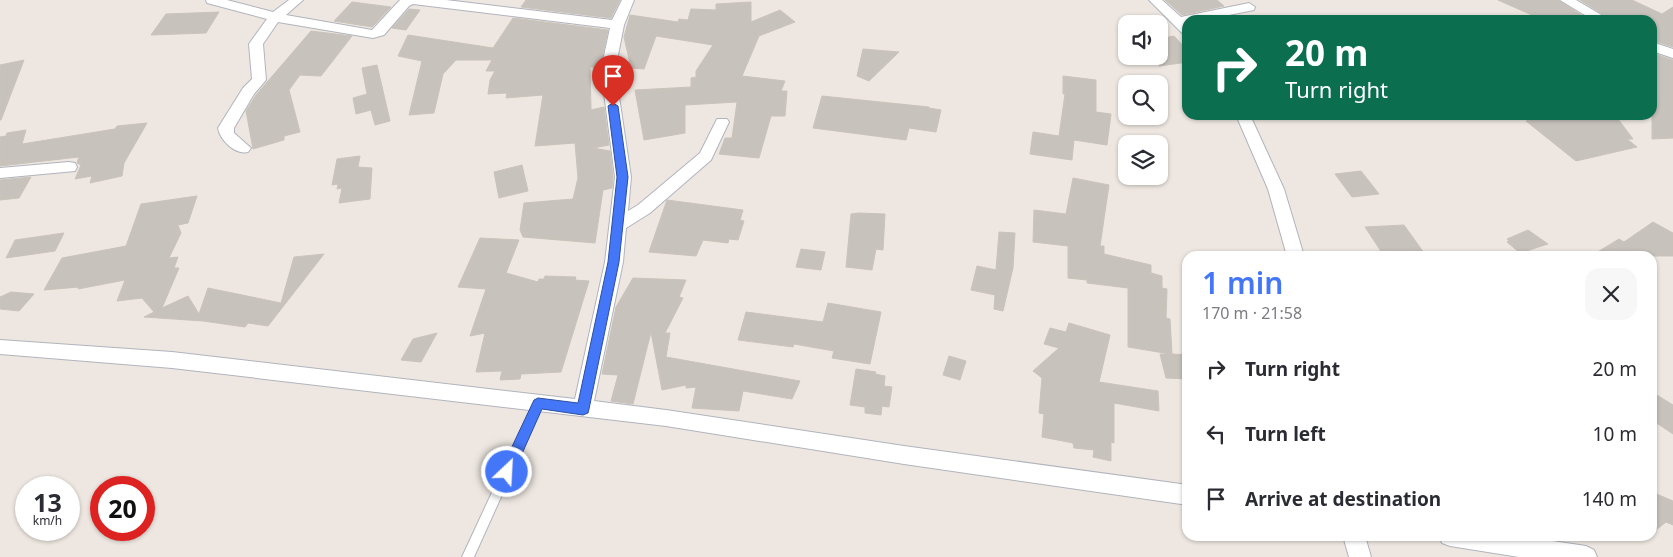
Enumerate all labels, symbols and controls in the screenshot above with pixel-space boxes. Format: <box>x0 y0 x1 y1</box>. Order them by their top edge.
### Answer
map controls <box>1118 15 1168 185</box>
button: sound <box>1118 15 1168 65</box>
text: 20 m <box>1285 29 1368 76</box>
icon: right <box>1202 35 1267 100</box>
pin <box>592 55 634 106</box>
icon: arrive <box>599 62 627 90</box>
text: Turn right <box>1285 74 1388 104</box>
button: search <box>1118 75 1168 125</box>
button: layers <box>1118 135 1168 185</box>
text: 1 min <box>1202 262 1283 303</box>
button: close <box>1585 268 1637 320</box>
text: 170 m · 21:58 <box>1202 302 1302 324</box>
icon: right <box>1202 355 1230 383</box>
text: Turn right <box>1245 356 1340 382</box>
text: 20 m <box>1593 356 1637 382</box>
icon: left <box>1202 420 1230 448</box>
text: Turn left <box>1245 421 1326 447</box>
text: 10 m <box>1593 421 1637 447</box>
position arrow <box>480 445 532 497</box>
speed limit sign: 20 <box>90 476 155 541</box>
text: 13 <box>33 485 62 519</box>
icon: arrive <box>1202 485 1230 513</box>
text: Arrive at destination <box>1245 486 1441 512</box>
text: 140 m <box>1582 486 1637 512</box>
text: km/h <box>33 512 62 529</box>

